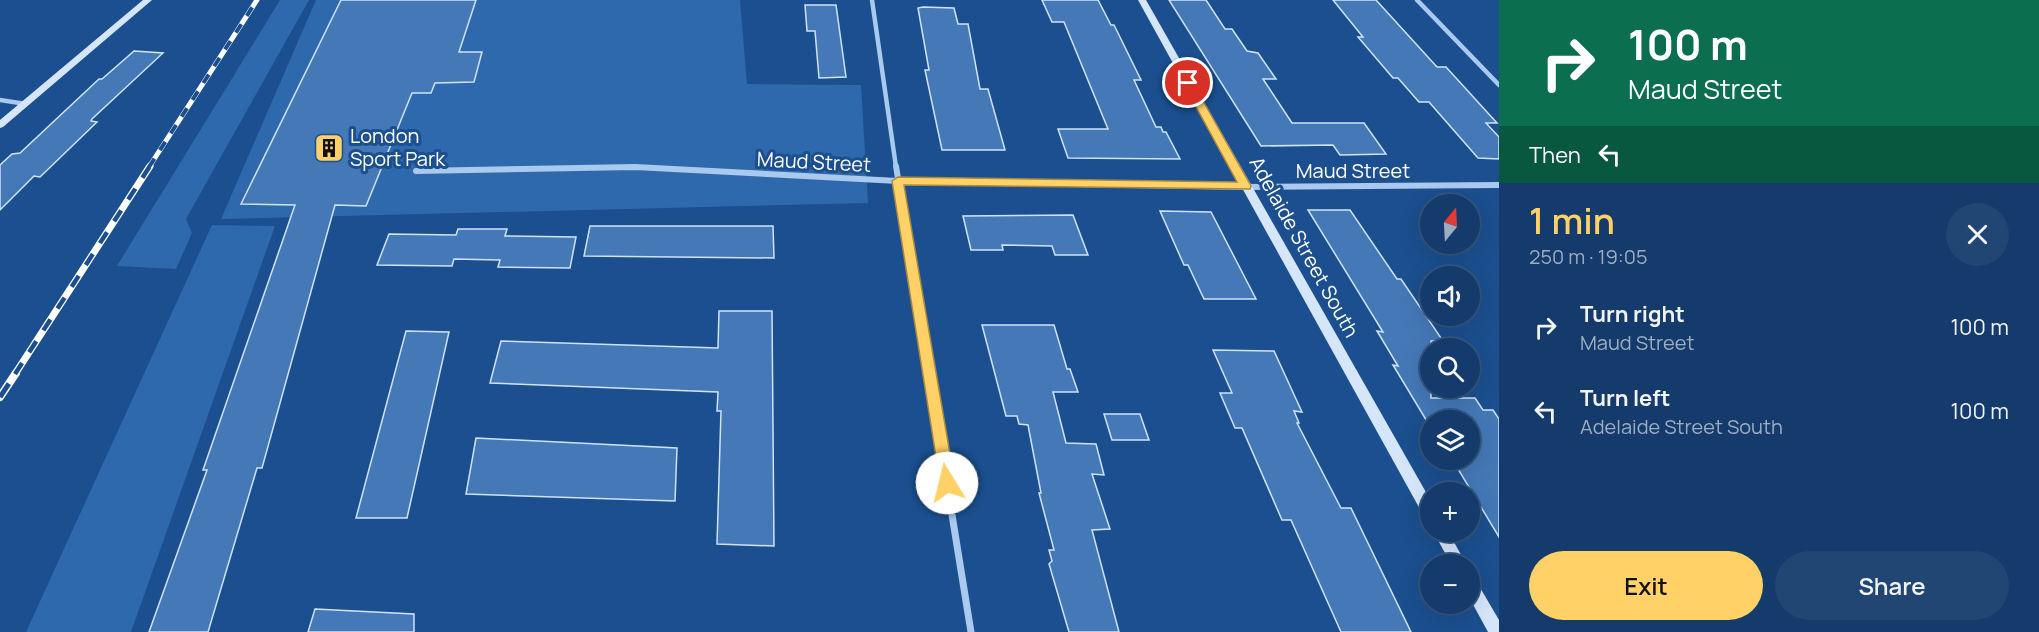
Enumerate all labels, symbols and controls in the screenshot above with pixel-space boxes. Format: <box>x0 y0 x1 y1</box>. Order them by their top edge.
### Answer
text: 100 m <box>1628 15 1748 73</box>
icon: right <box>1529 24 1607 102</box>
pin <box>1162 57 1213 108</box>
icon: arrive <box>1171 66 1204 99</box>
text: Maud Street <box>1628 70 1782 107</box>
place label: London Sport Park <box>350 122 446 172</box>
building icon: London Sport Park <box>313 132 345 164</box>
icon: left <box>1593 138 1626 171</box>
text: Then <box>1529 140 1581 170</box>
street label: Maud Street <box>756 145 872 178</box>
street label: Adelaide Street South <box>1243 151 1365 342</box>
street label: Maud Street <box>1296 157 1410 184</box>
north arrow <box>1420 194 1480 254</box>
map controls <box>1420 194 1480 614</box>
text: 1 min <box>1529 196 1615 245</box>
button: close <box>1946 203 2009 266</box>
text: 250 m · 19:05 <box>1529 243 1648 270</box>
button: sound <box>1420 266 1480 326</box>
text: Turn right <box>1580 299 1685 329</box>
icon: right <box>1529 311 1562 344</box>
text: 100 m <box>1951 312 2009 342</box>
text: Maud Street <box>1580 329 1694 356</box>
button: search <box>1420 338 1480 398</box>
text: Turn left <box>1580 383 1670 413</box>
icon: left <box>1529 395 1562 428</box>
text: 100 m <box>1951 396 2009 426</box>
button: layers <box>1420 410 1480 470</box>
text: Adelaide Street South <box>1580 413 1783 440</box>
position arrow <box>915 451 979 515</box>
button: + <box>1420 482 1480 542</box>
button: Exit <box>1529 551 1763 620</box>
button: Share <box>1775 551 2009 620</box>
button: − <box>1420 554 1480 614</box>

